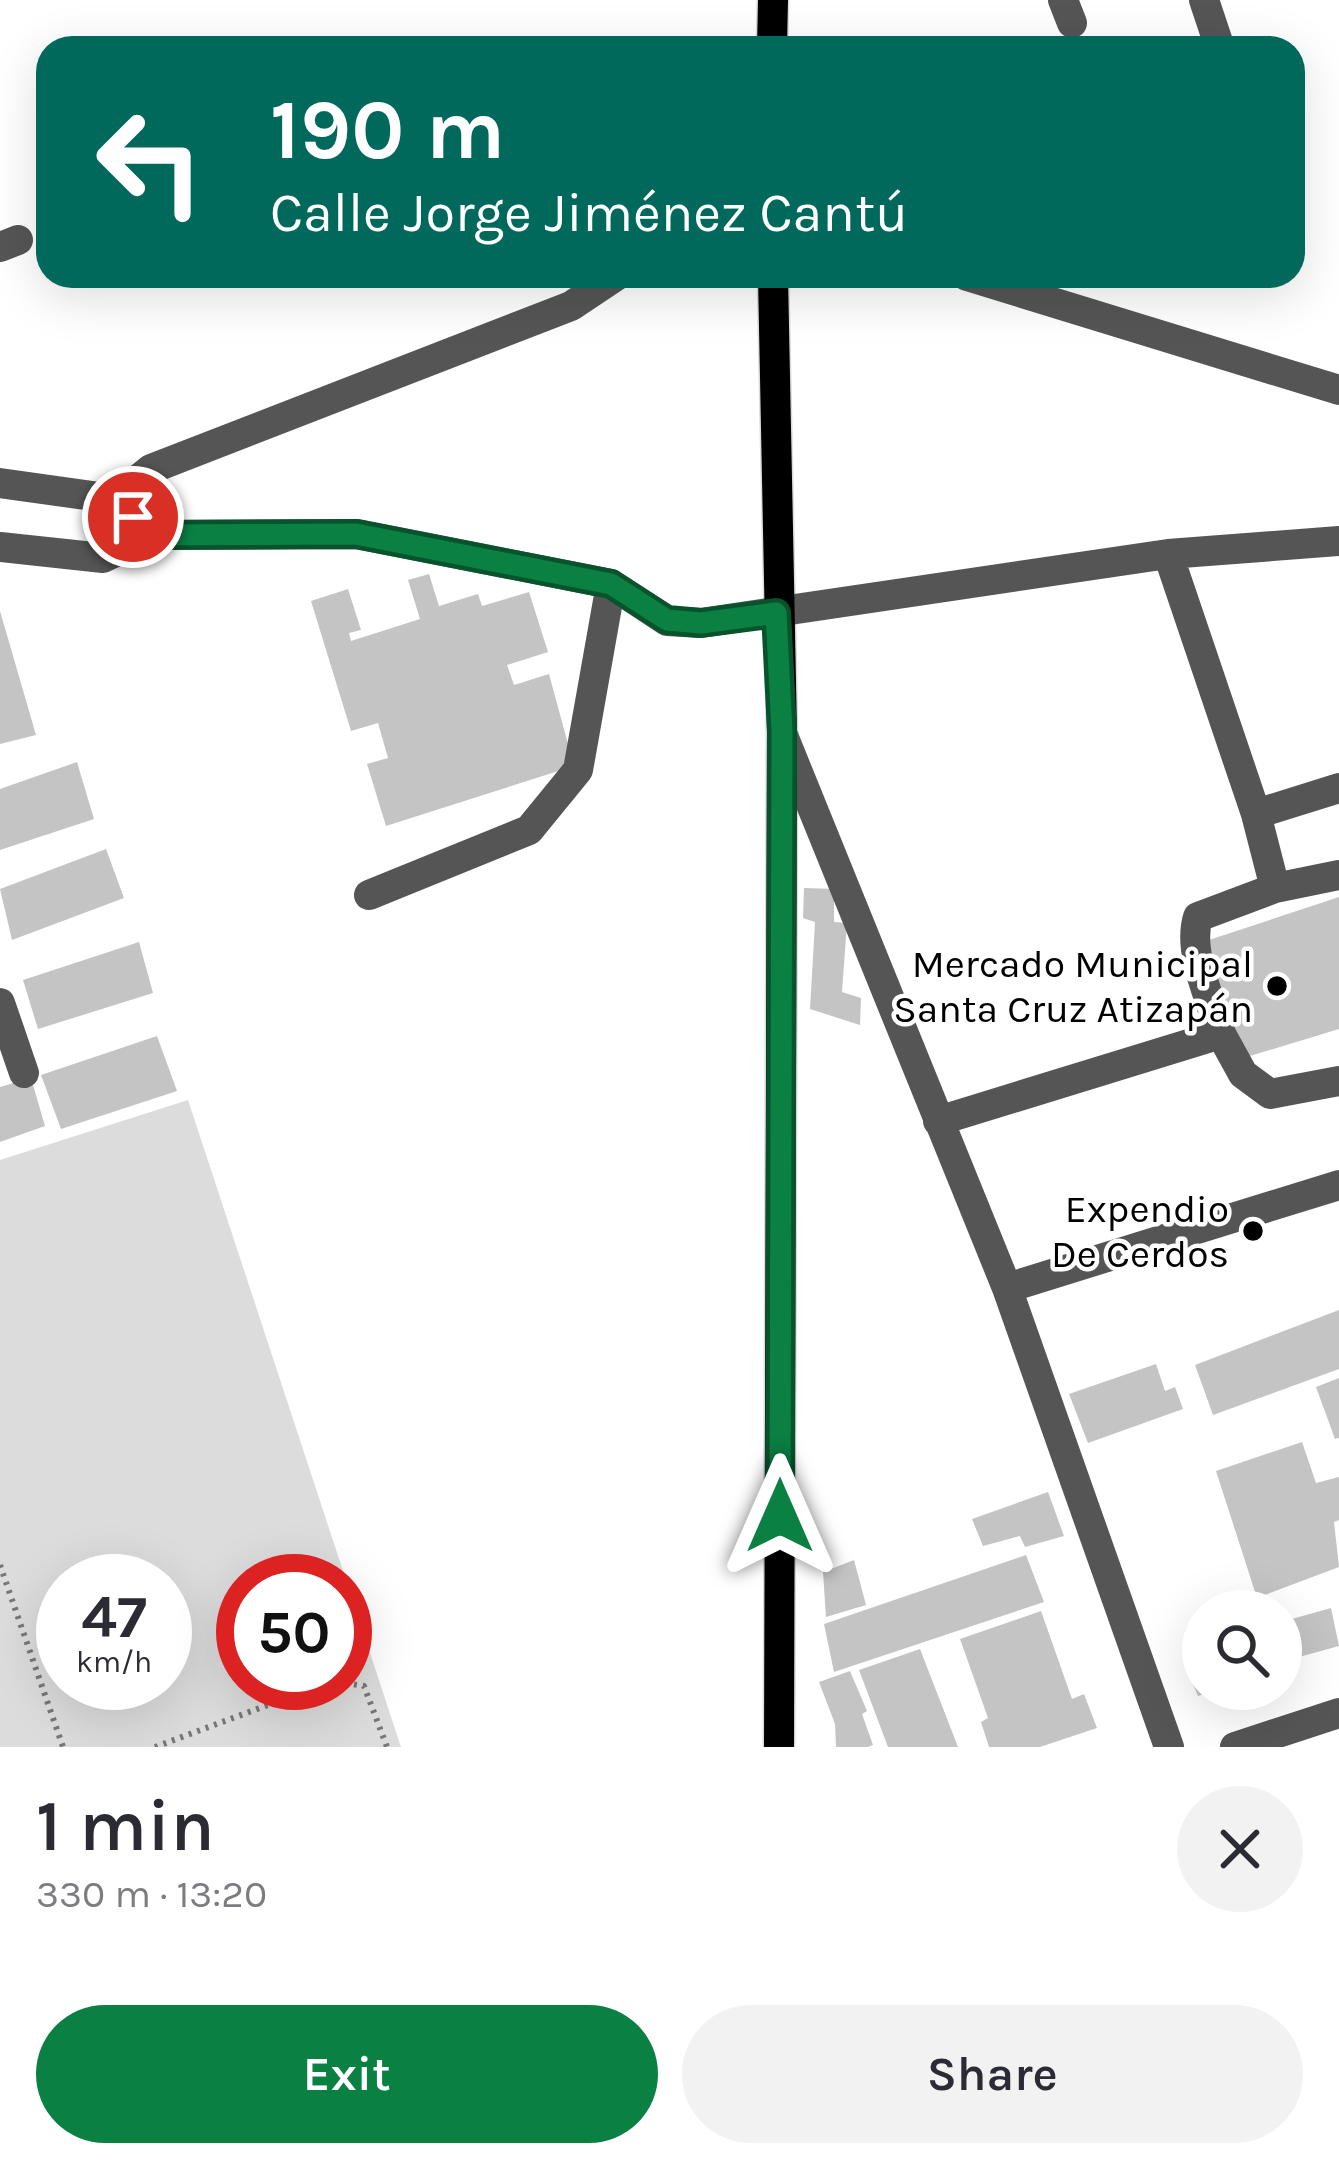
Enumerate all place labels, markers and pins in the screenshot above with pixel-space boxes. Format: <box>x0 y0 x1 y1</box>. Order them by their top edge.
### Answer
pin <box>82 466 184 568</box>
place label: Mercado Municipal Santa Cruz Atizapán <box>893 941 1253 1032</box>
marker: Mercado Municipal Santa Cruz Atizapán <box>1264 973 1290 999</box>
place label: Expendio De Cerdos <box>1051 1186 1229 1277</box>
marker: Expendio De Cerdos <box>1240 1218 1266 1244</box>

